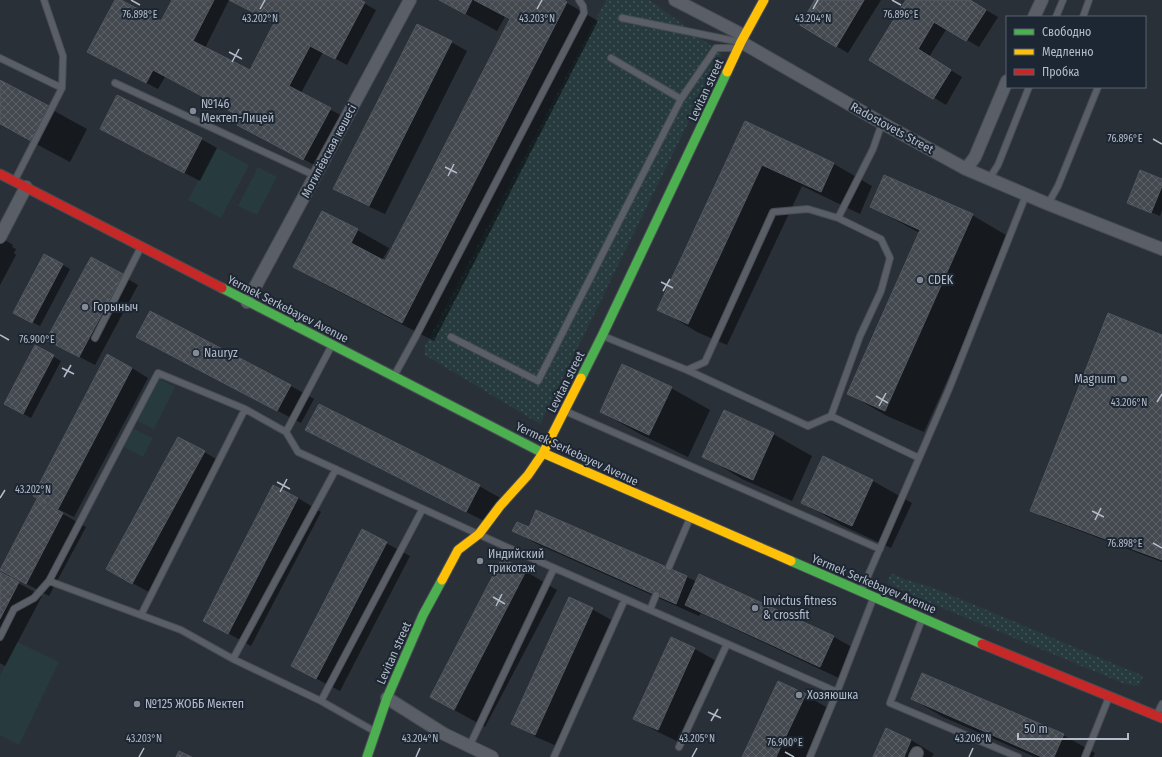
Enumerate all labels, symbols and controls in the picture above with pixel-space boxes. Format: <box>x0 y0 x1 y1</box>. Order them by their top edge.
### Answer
text: 76.898°E <box>123 9 158 21</box>
text: 76.896°E <box>884 9 919 21</box>
text: 43.202°N <box>242 13 278 25</box>
text: 43.203°N <box>519 13 555 25</box>
text: 43.204°N <box>795 13 831 25</box>
legend <box>1006 16 1146 88</box>
text: Свободно <box>1042 25 1091 39</box>
text: Медленно <box>1042 45 1094 59</box>
street label: Levitan street <box>686 57 726 123</box>
text: Пробка <box>1042 65 1080 79</box>
place label: №146 Мектеп-Лицей <box>201 97 274 125</box>
street label: Radostovets Street <box>848 99 936 157</box>
street label: Могилёвская көшесі <box>298 102 360 200</box>
marker: №146 Мектеп-Лицей <box>188 106 198 116</box>
text: 76.896°E <box>1108 133 1143 145</box>
street label: Yermek Serkebayev Avenue <box>225 272 351 346</box>
place label: CDEK <box>928 273 954 287</box>
marker: CDEK <box>915 275 925 285</box>
place label: Горыныч <box>93 300 138 314</box>
marker: Горыныч <box>80 302 90 312</box>
text: 76.900°E <box>19 334 55 346</box>
place label: Nauryz <box>204 346 238 360</box>
marker: Nauryz <box>191 348 201 358</box>
street label: Levitan street <box>545 349 587 415</box>
place label: Magnum <box>1074 372 1116 386</box>
marker: Magnum <box>1119 374 1129 384</box>
text: 43.206°N <box>1111 397 1147 409</box>
street label: Yermek Serkebayev Avenue <box>513 419 641 489</box>
text: 43.202°N <box>15 484 51 496</box>
text: 76.898°E <box>1108 538 1143 550</box>
place label: Индийский трикотаж <box>488 547 544 575</box>
street label: Yermek Serkebayev Avenue <box>810 551 938 617</box>
marker: Индийский трикотаж <box>475 556 485 566</box>
place label: Invictus fitness & crossfit <box>763 594 837 622</box>
marker: Invictus fitness & crossfit <box>750 603 760 613</box>
street label: Levitan street <box>374 620 414 686</box>
place label: Хозяюшка <box>807 688 858 702</box>
marker: Хозяюшка <box>794 690 804 700</box>
place label: №125 ЖОББ Мектеп <box>145 697 244 711</box>
marker: №125 ЖОББ Мектеп <box>132 699 142 709</box>
scale bar <box>1018 715 1128 741</box>
text: 50 m <box>1024 722 1048 736</box>
text: 43.203°N <box>126 733 162 745</box>
text: 43.204°N <box>402 733 438 745</box>
text: 43.205°N <box>679 733 715 745</box>
text: 43.206°N <box>955 733 991 745</box>
text: 76.900°E <box>767 737 803 749</box>

